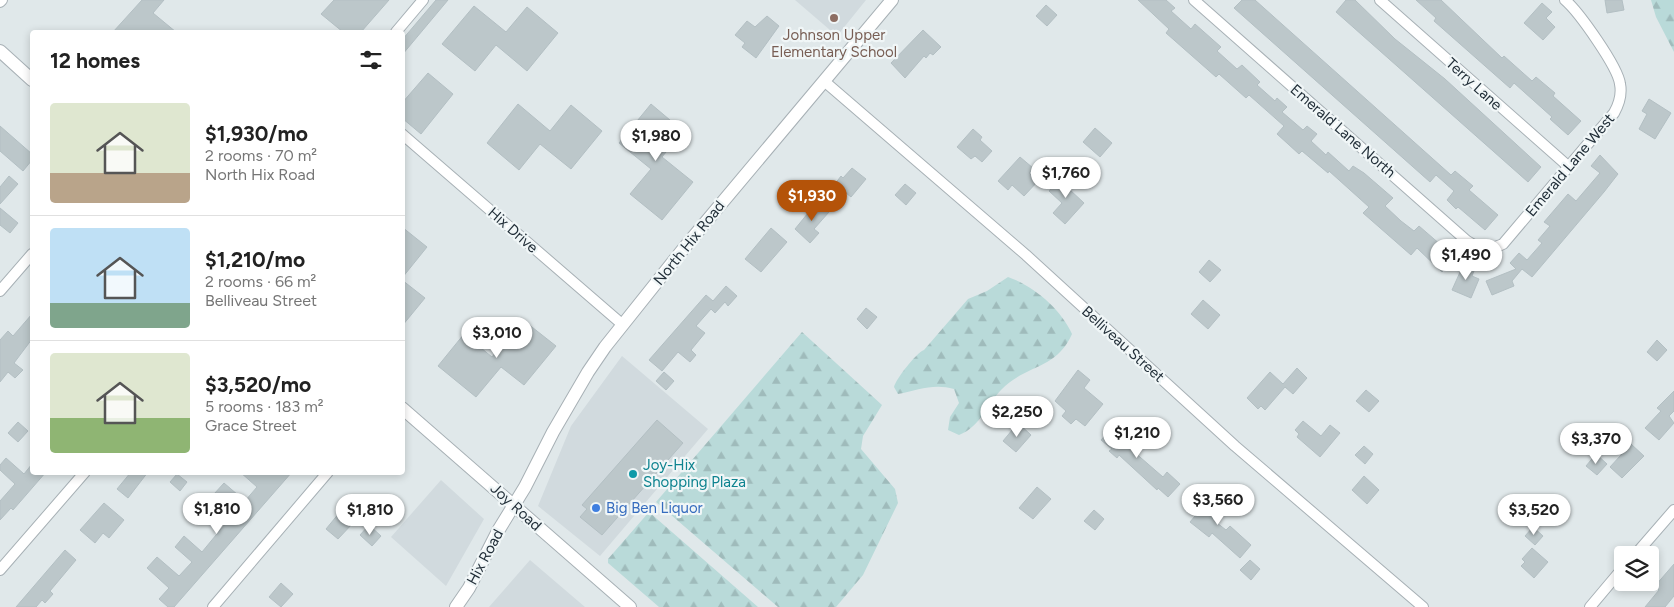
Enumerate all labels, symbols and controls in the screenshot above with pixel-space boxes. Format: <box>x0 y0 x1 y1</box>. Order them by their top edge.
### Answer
marker: Johnson Upper Elementary School <box>828 12 840 24</box>
place label: Johnson Upper Elementary School <box>771 26 897 61</box>
icon: filters <box>357 46 385 74</box>
text: 12 homes <box>50 48 140 73</box>
street label: Terry Lane <box>1442 54 1506 114</box>
street label: Emerald Lane North <box>1287 80 1399 182</box>
street label: Emerald Lane West <box>1522 110 1618 220</box>
pin: $1,980 <box>615 120 697 162</box>
text: $1,930/mo <box>205 121 308 146</box>
icon: home <box>90 123 150 183</box>
text: $1,980 <box>631 126 681 145</box>
text: 2 rooms · 70 m² <box>205 146 317 165</box>
pin: $1,760 <box>1025 156 1107 199</box>
text: $1,760 <box>1042 163 1090 182</box>
text: North Hix Road <box>205 165 315 184</box>
pin: $1,930 <box>771 180 853 222</box>
text: $1,930 <box>788 186 836 205</box>
street label: North Hix Road <box>650 197 728 289</box>
street label: Hix Drive <box>484 203 542 257</box>
pin: $1,490 <box>1425 238 1507 281</box>
text: $1,490 <box>1441 245 1491 264</box>
text: $1,210/mo <box>205 247 305 272</box>
icon: home <box>90 248 150 308</box>
text: 2 rooms · 66 m² <box>205 272 316 291</box>
text: Belliveau Street <box>205 291 317 310</box>
street label: Belliveau Street <box>1078 302 1168 386</box>
pin: $3,010 <box>456 316 538 359</box>
text: $3,010 <box>472 323 522 342</box>
text: $3,520/mo <box>205 372 311 397</box>
icon: home <box>90 373 150 433</box>
pin: $2,250 <box>976 396 1058 438</box>
text: 5 rooms · 183 m² <box>205 397 324 416</box>
text: $2,250 <box>991 402 1043 421</box>
text: Grace Street <box>205 416 297 435</box>
pin: $1,210 <box>1096 416 1178 459</box>
pin: $3,370 <box>1555 422 1637 465</box>
text: $1,210 <box>1114 423 1160 442</box>
text: $3,370 <box>1571 429 1621 448</box>
place label: Joy-Hix Shopping Plaza <box>643 456 746 491</box>
marker: Joy-Hix Shopping Plaza <box>627 468 639 480</box>
street label: Joy Road <box>487 479 545 535</box>
pin: $3,560 <box>1177 484 1259 526</box>
text: $3,560 <box>1193 490 1243 509</box>
pin: $1,810 <box>176 492 258 535</box>
pin: $1,810 <box>329 494 411 536</box>
pin: $3,520 <box>1493 494 1575 536</box>
text: $1,810 <box>194 499 240 518</box>
place label: Big Ben Liquor <box>606 499 703 517</box>
text: $1,810 <box>347 500 393 519</box>
text: $3,520 <box>1509 500 1559 519</box>
marker: Big Ben Liquor <box>590 502 602 514</box>
street label: Hix Road <box>463 526 507 588</box>
map controls <box>1614 546 1659 591</box>
button: layers <box>1614 546 1659 591</box>

